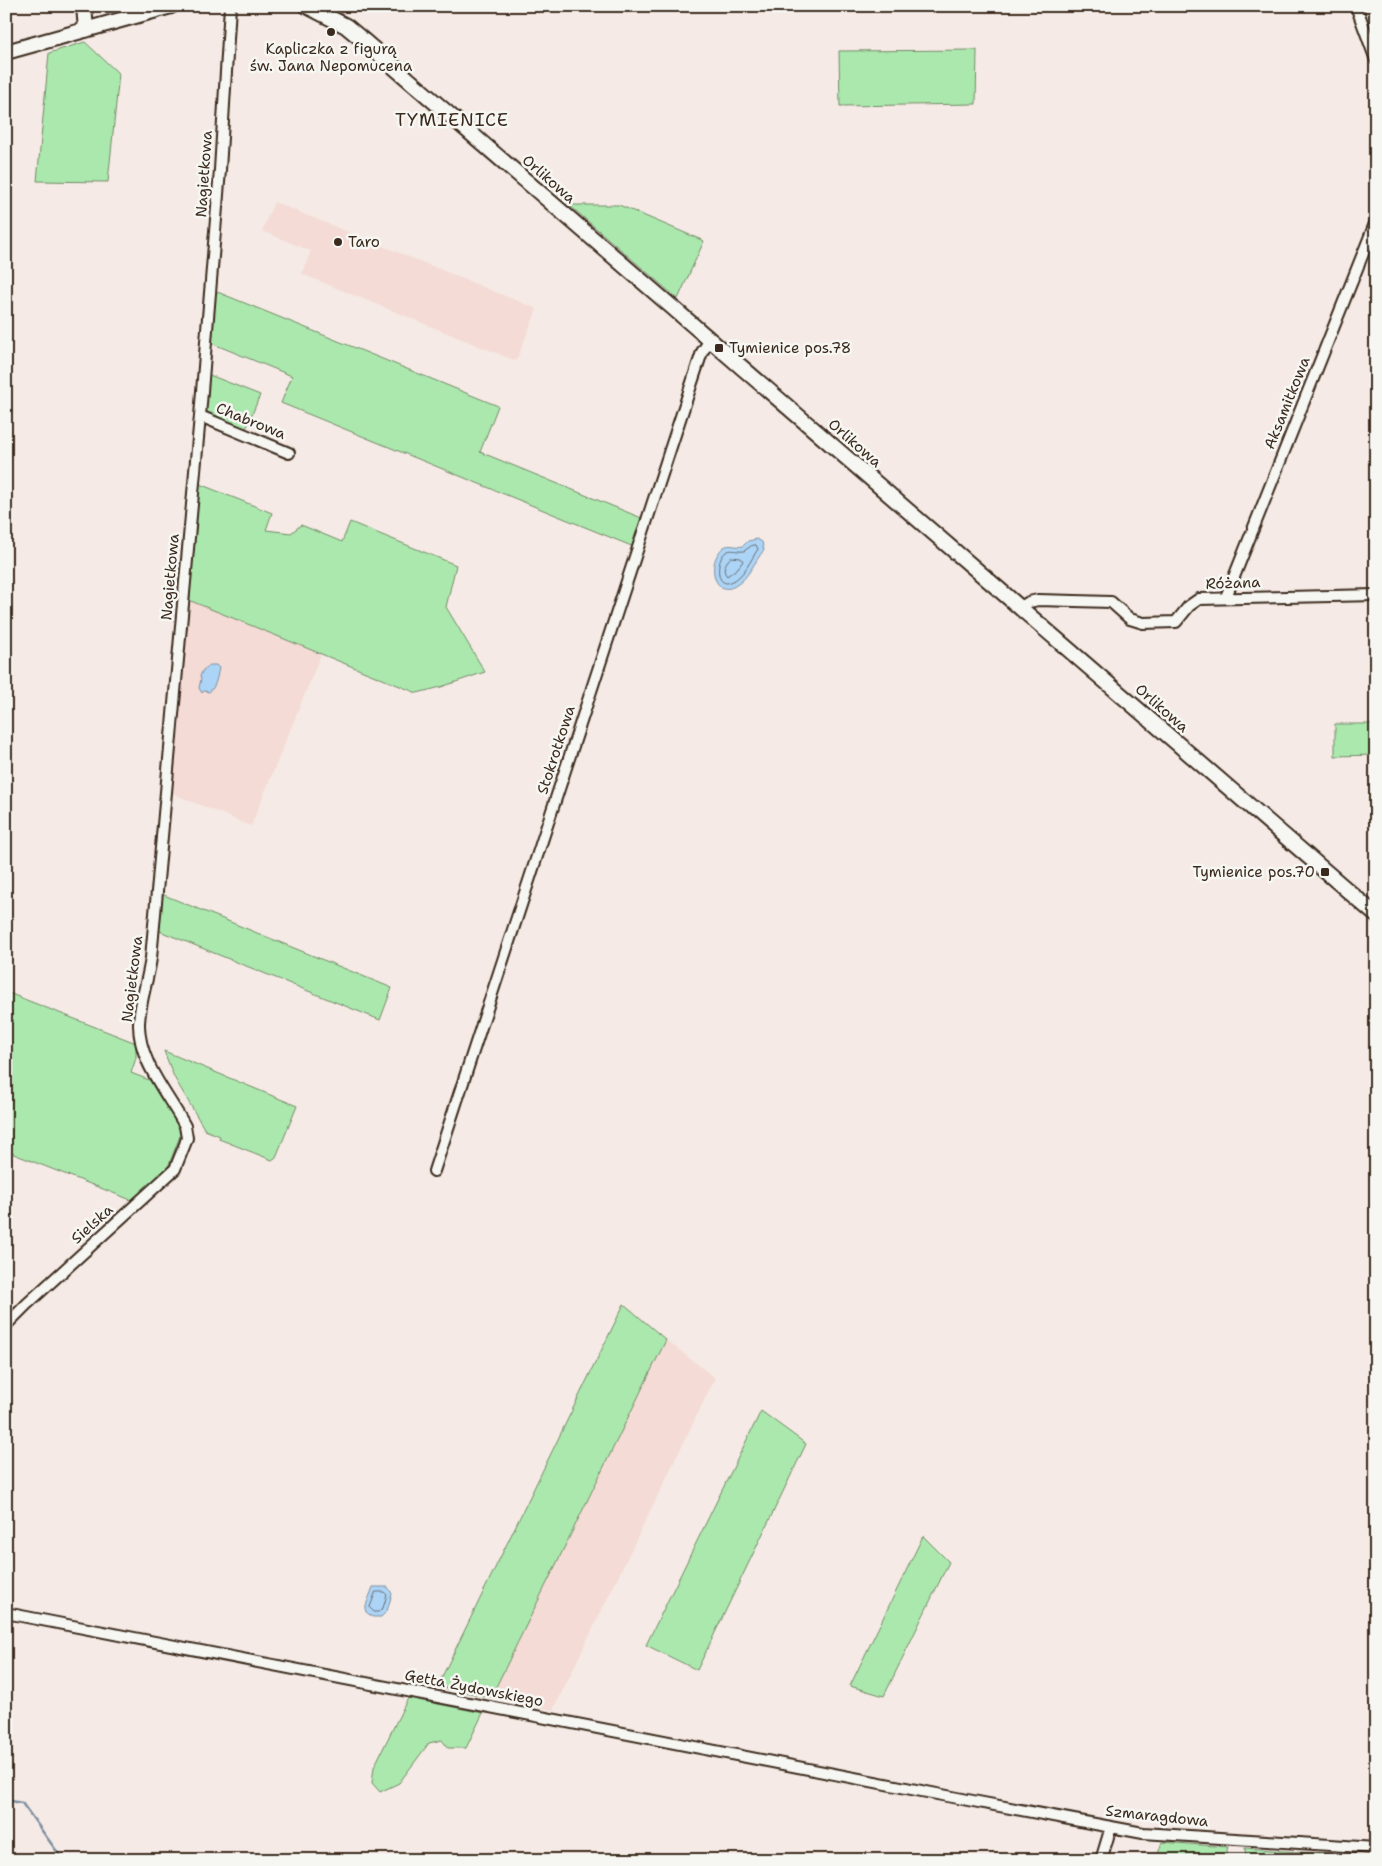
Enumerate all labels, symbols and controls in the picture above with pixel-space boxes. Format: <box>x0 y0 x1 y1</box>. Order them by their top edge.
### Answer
marker: Kapliczka z figurą św. Jana Nepomucena <box>325 26 337 38</box>
place label: Kapliczka z figurą św. Jana Nepomucena <box>250 39 413 76</box>
district label: TYMIENICE <box>395 108 509 132</box>
street label: Nagietkowa <box>191 129 217 218</box>
street label: Orlikowa <box>518 150 580 208</box>
place label: Taro <box>348 232 380 252</box>
marker: Taro <box>332 236 344 248</box>
place label: Tymienice pos.78 <box>729 338 851 358</box>
marker: Tymienice pos.78 <box>713 342 725 354</box>
street label: Aksamitkowa <box>1259 353 1315 452</box>
street label: Chabrowa <box>213 398 289 444</box>
street label: Orlikowa <box>824 414 886 472</box>
street label: Nagietkowa <box>156 532 184 621</box>
street label: Różana <box>1205 572 1262 594</box>
street label: Orlikowa <box>1131 679 1193 737</box>
street label: Stokrotkowa <box>532 702 580 797</box>
place label: Tymienice pos.70 <box>1192 862 1315 882</box>
marker: Tymienice pos.70 <box>1319 866 1331 878</box>
street label: Nagietkowa <box>117 934 147 1023</box>
street label: Sielska <box>67 1199 118 1248</box>
street label: Getta Żydowskiego <box>403 1665 545 1711</box>
street label: Szmaragdowa <box>1105 1801 1210 1831</box>

